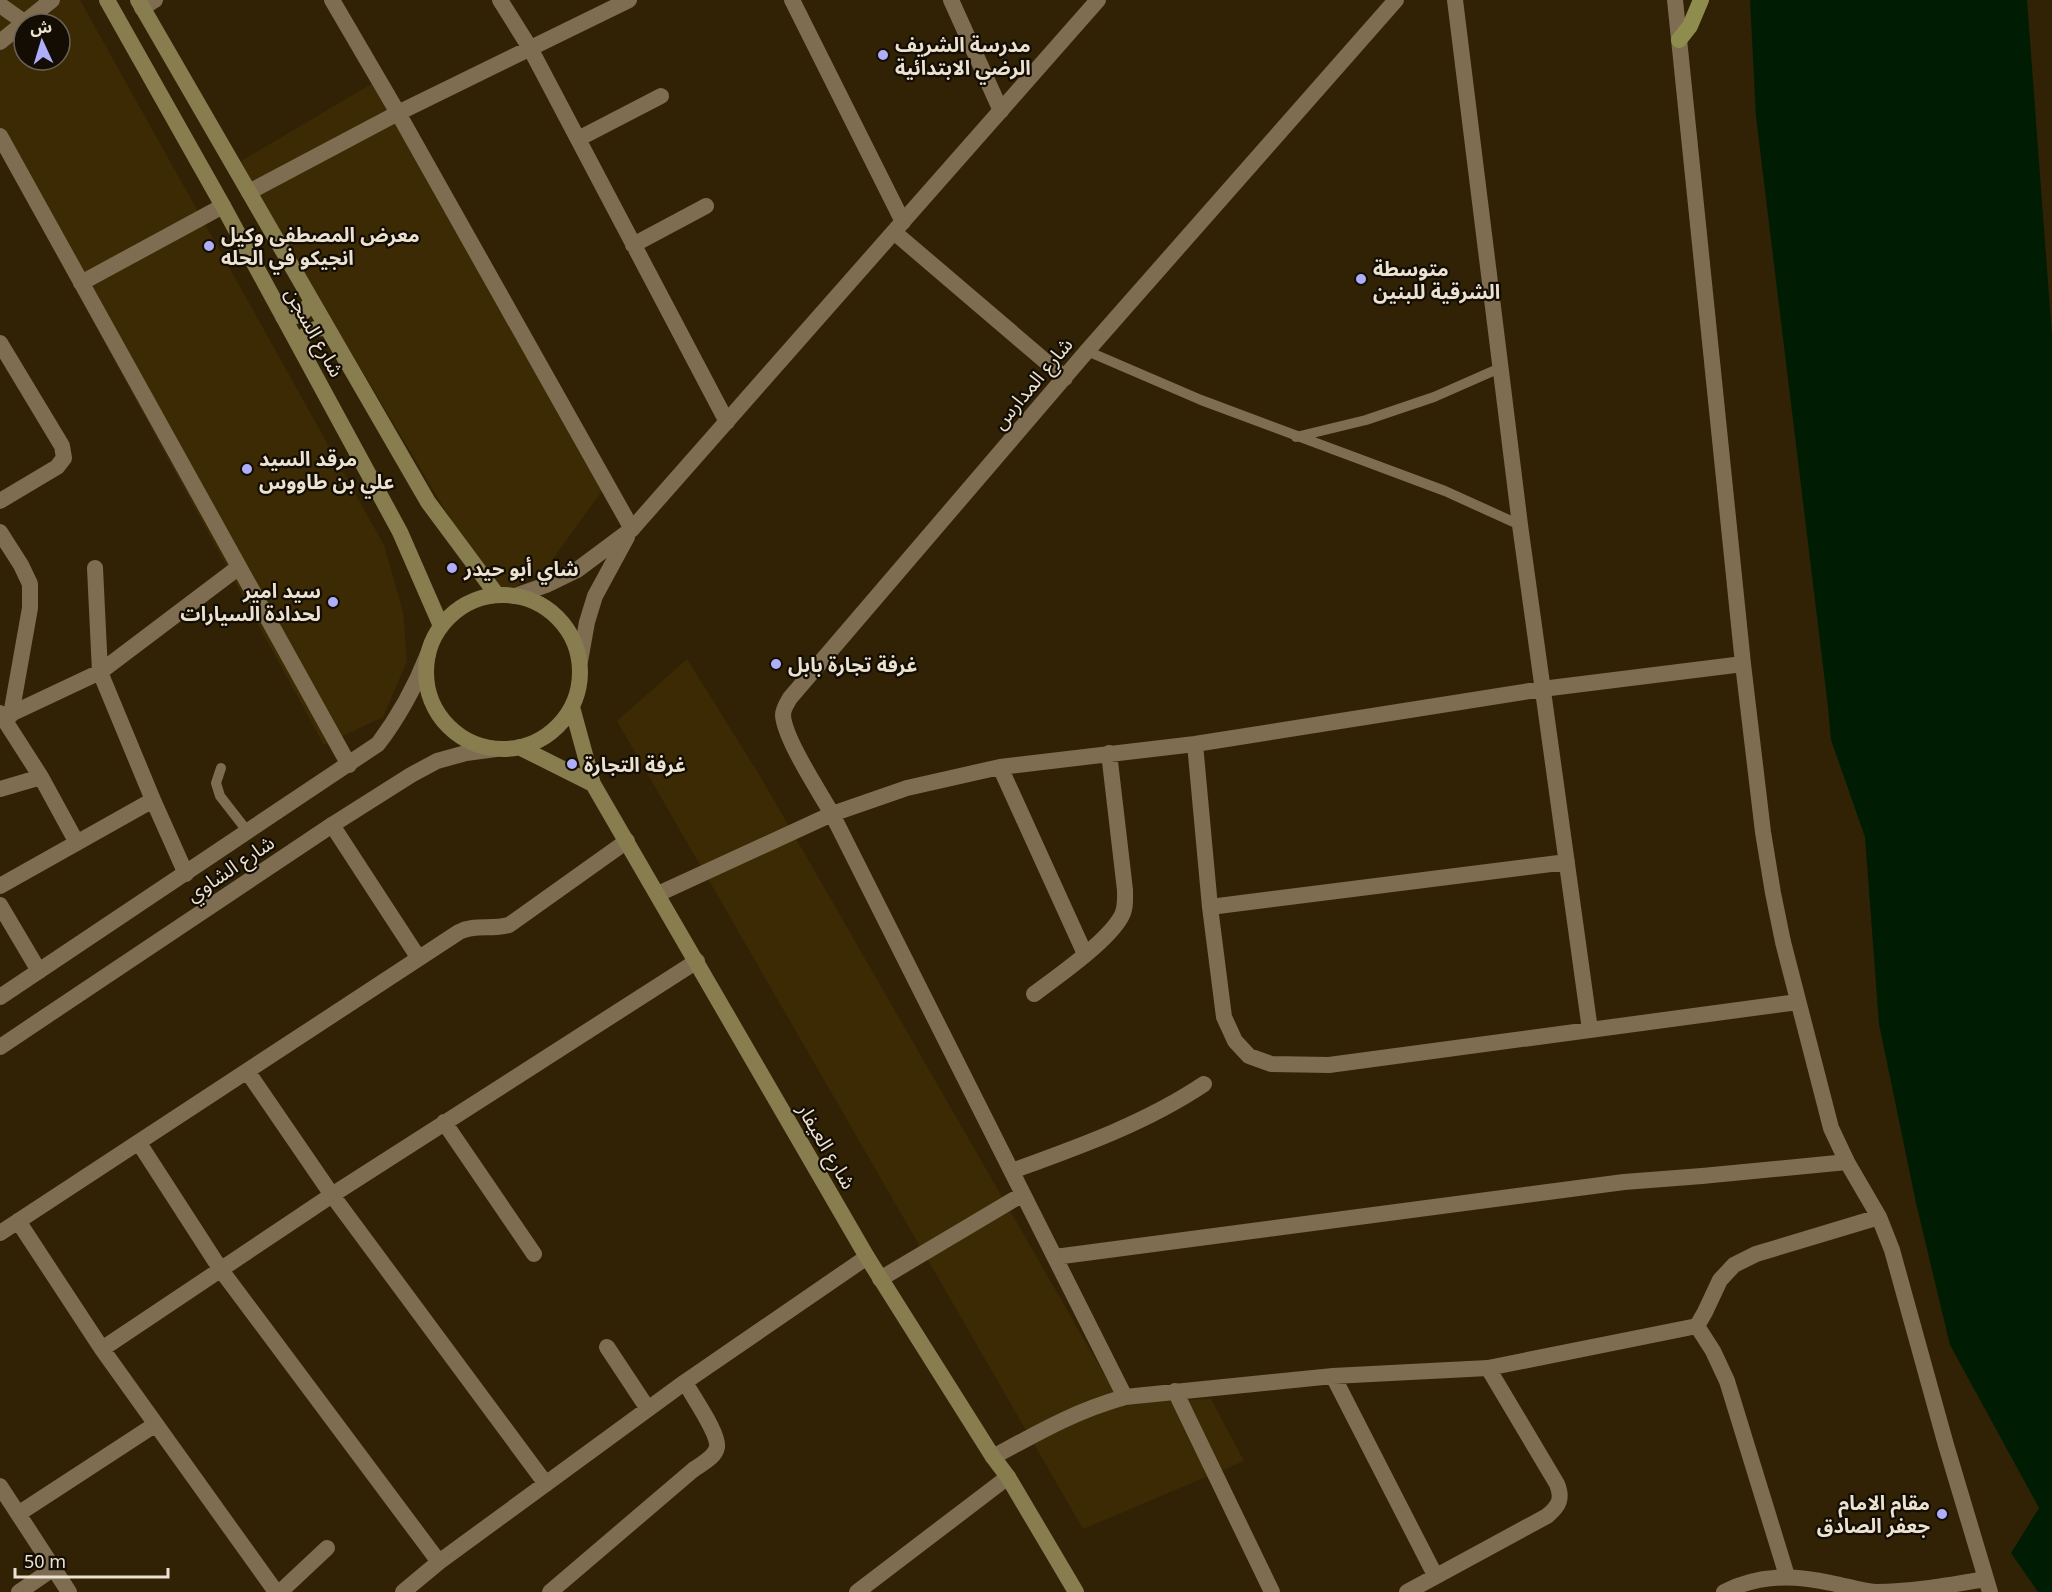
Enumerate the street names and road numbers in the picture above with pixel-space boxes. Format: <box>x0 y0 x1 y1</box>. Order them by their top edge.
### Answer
street label: شارع السجن <box>278 282 351 383</box>
street label: شارع المدارس <box>986 331 1080 436</box>
street label: شارع الشاوي <box>181 829 281 910</box>
street label: شارع العيفار <box>789 1097 862 1195</box>

